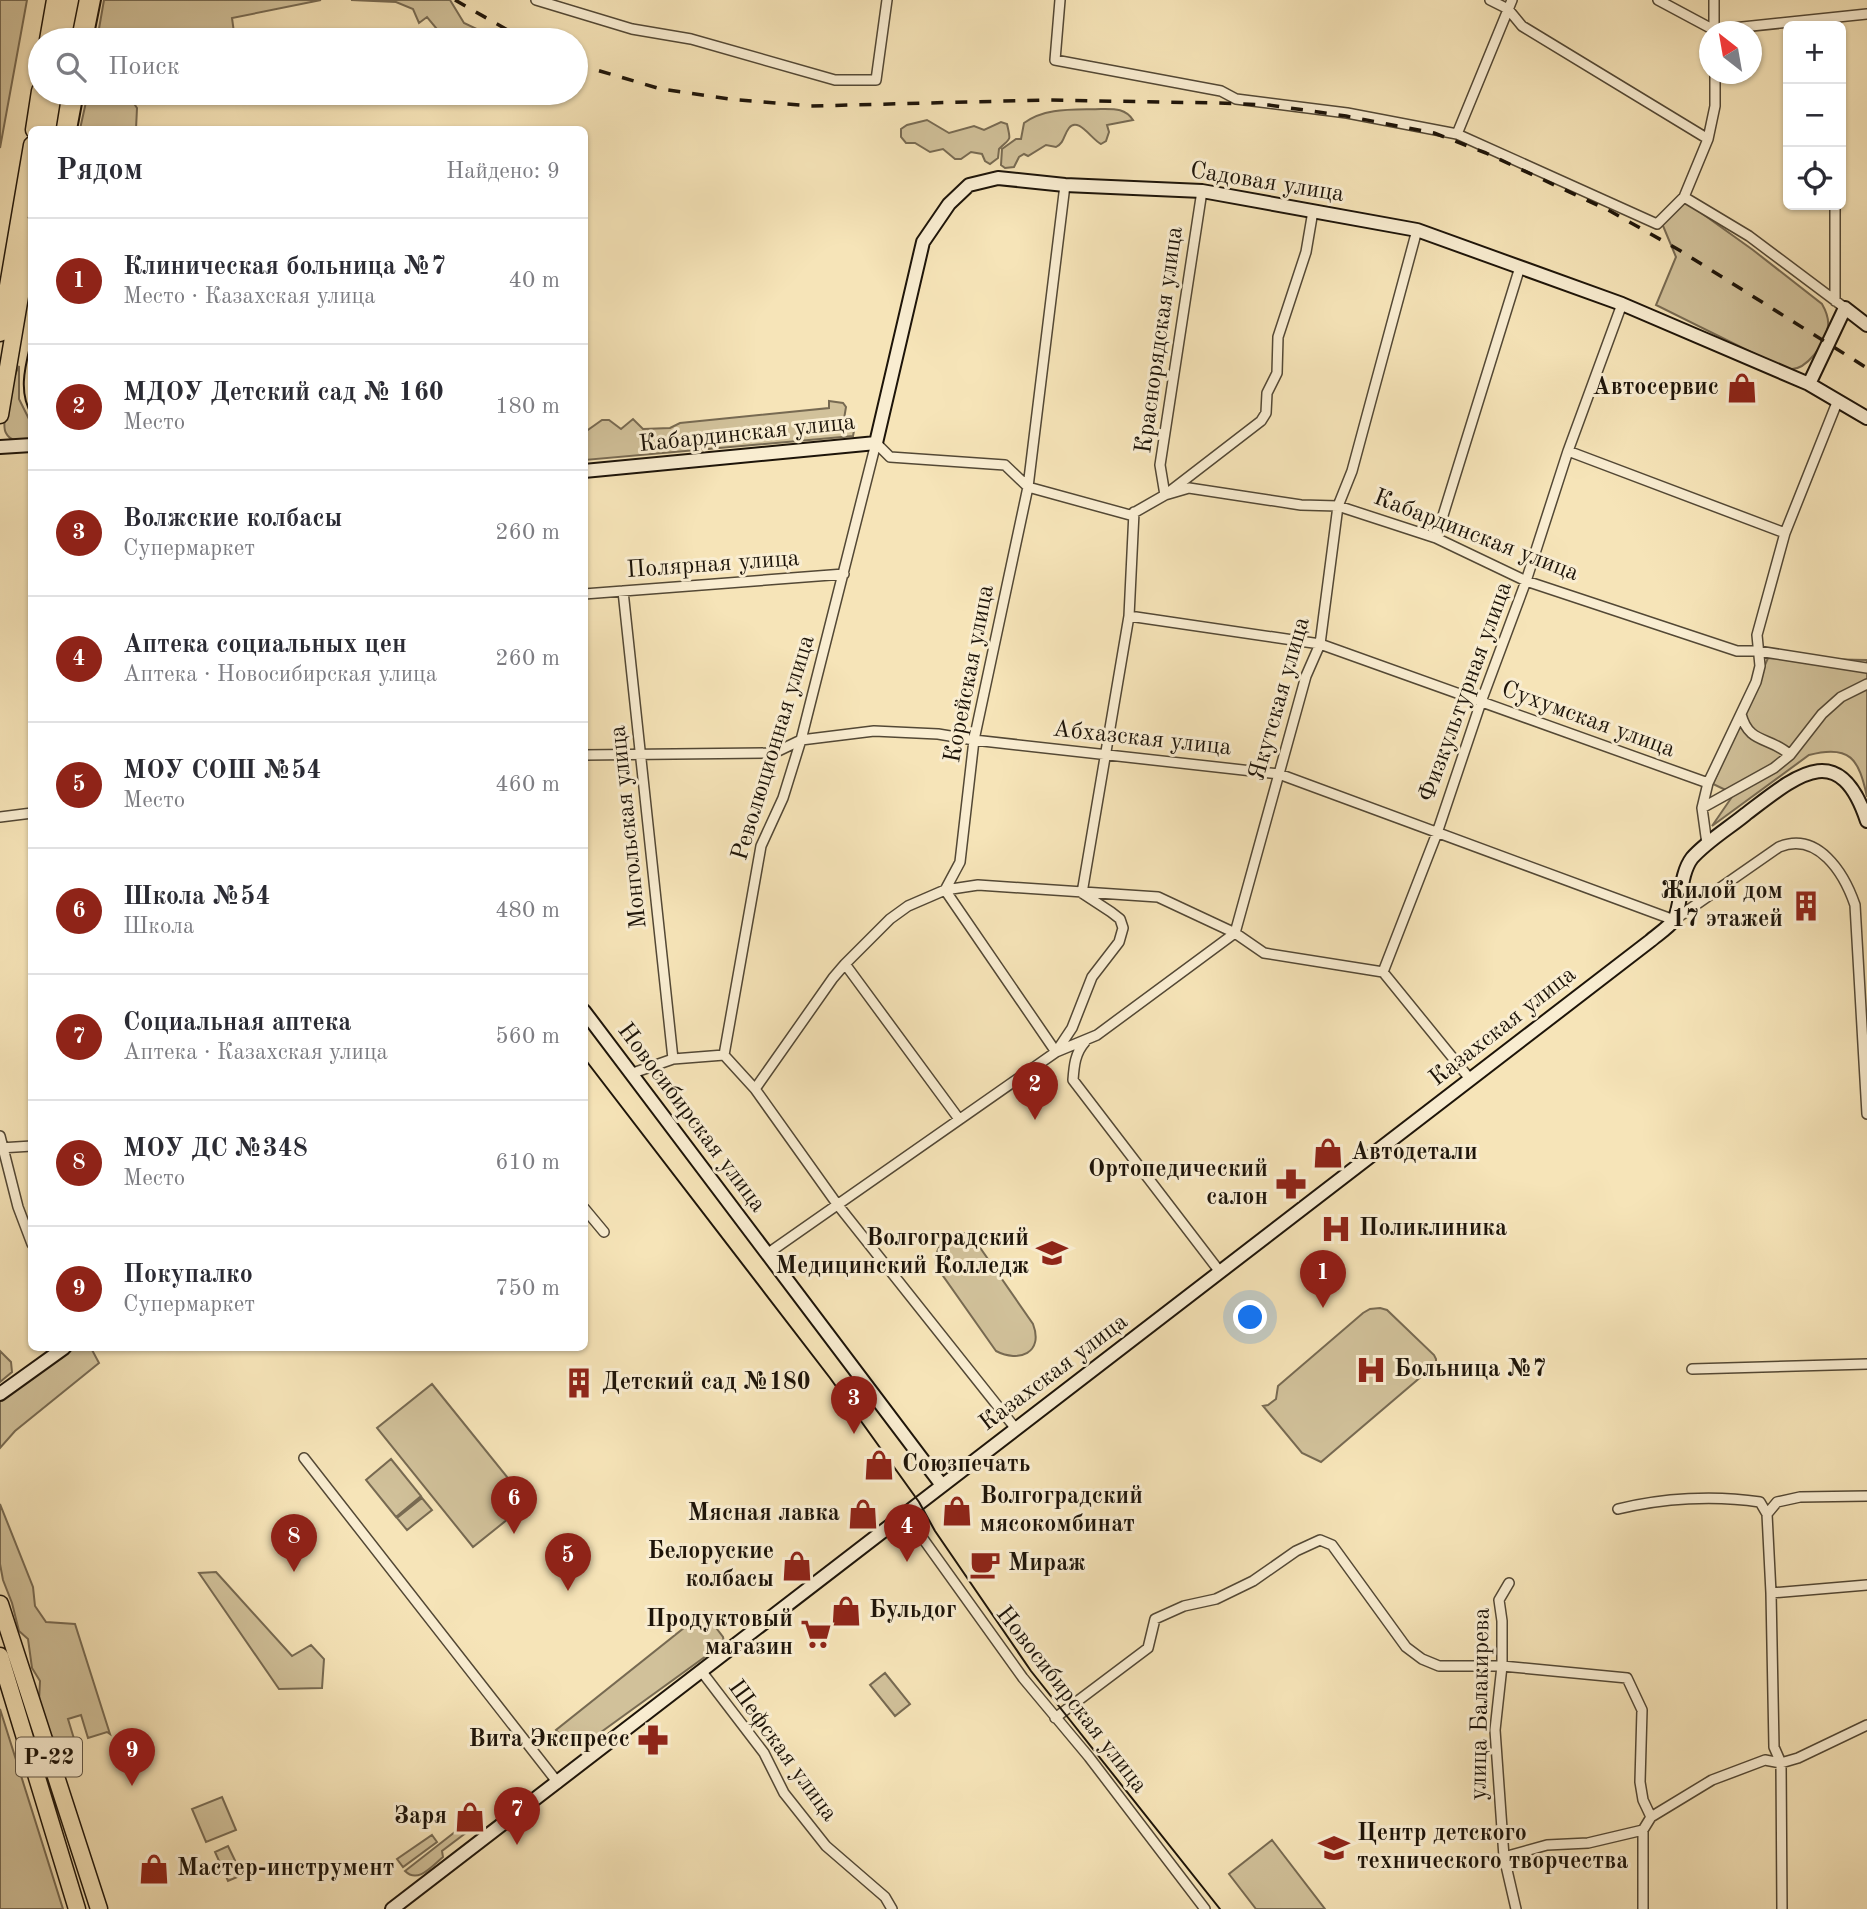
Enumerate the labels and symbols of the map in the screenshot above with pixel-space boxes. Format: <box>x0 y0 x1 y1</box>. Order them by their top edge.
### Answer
north arrow <box>1699 21 1762 84</box>
street label: Садовая улица <box>1188 159 1346 207</box>
street label: Краснорядская улица <box>1132 225 1188 455</box>
shop icon: Автосервис <box>1725 371 1759 405</box>
place label: Автосервис <box>1593 376 1719 400</box>
street label: Кабардинская улица <box>638 411 857 457</box>
street label: Кабардинская улица <box>1370 486 1582 586</box>
street label: Полярная улица <box>626 547 800 583</box>
street label: Физкультурная улица <box>1415 579 1517 805</box>
street label: Корейская улица <box>941 583 999 765</box>
street label: Якутская улица <box>1245 614 1315 784</box>
street label: Революционная улица <box>728 632 820 863</box>
street label: Сухумская улица <box>1498 677 1678 763</box>
street label: Абхазская улица <box>1051 718 1233 760</box>
street label: Монгольская улица <box>606 724 652 930</box>
place label: Жилой дом 17 этажей <box>1661 880 1783 932</box>
building icon: Жилой дом 17 этажей <box>1789 889 1823 923</box>
street label: Казахская улица <box>1425 963 1581 1091</box>
street label: Новосибирская улица <box>612 1019 770 1217</box>
pin: 2 <box>1012 1062 1058 1120</box>
shop icon: Автодетали <box>1311 1136 1345 1170</box>
place label: Автодетали <box>1351 1141 1478 1165</box>
place label: Ортопедический салон <box>1088 1158 1268 1210</box>
pharmacy icon: Ортопедический салон <box>1274 1167 1308 1201</box>
hospital icon: Поликлиника <box>1319 1212 1353 1246</box>
place label: Поликлиника <box>1359 1217 1507 1241</box>
place label: Волгоградский Медицинский Колледж <box>776 1227 1029 1279</box>
school or university icon: Волгоградский Медицинский Колледж <box>1035 1236 1069 1270</box>
pin: 1 <box>1300 1250 1346 1308</box>
your location <box>1233 1300 1267 1334</box>
street label: Казахская улица <box>976 1310 1133 1436</box>
hospital icon: Больница №7 <box>1354 1353 1388 1387</box>
place label: Больница №7 <box>1394 1358 1546 1382</box>
building icon: Детский сад №180 <box>562 1366 596 1400</box>
place label: Детский сад №180 <box>602 1371 811 1395</box>
pin: 3 <box>831 1376 877 1434</box>
shop icon: Союзпечать <box>862 1448 896 1482</box>
place label: Союзпечать <box>902 1453 1030 1477</box>
pin: 6 <box>491 1476 537 1534</box>
place label: Волгоградский мясокомбинат <box>980 1485 1143 1537</box>
shop icon: Волгоградский мясокомбинат <box>940 1494 974 1528</box>
shop icon: Мясная лавка <box>846 1497 880 1531</box>
place label: Мясная лавка <box>688 1502 840 1526</box>
pin: 4 <box>884 1504 930 1562</box>
pin: 8 <box>271 1514 317 1572</box>
pin: 5 <box>545 1533 591 1591</box>
place label: Белоруские колбасы <box>648 1540 774 1592</box>
cafe icon: Мираж <box>968 1547 1002 1581</box>
shop icon: Белоруские колбасы <box>780 1549 814 1583</box>
place label: Мираж <box>1008 1552 1086 1576</box>
shop icon: Бульдог <box>829 1594 863 1628</box>
place label: Бульдог <box>869 1599 957 1623</box>
street label: Новосибирская улица <box>991 1602 1151 1798</box>
street label: улица Балакирева <box>1467 1607 1495 1801</box>
place label: Продуктовый магазин <box>646 1608 793 1660</box>
supermarket icon: Продуктовый магазин <box>799 1617 833 1651</box>
street label: Шефская улица <box>723 1676 841 1826</box>
pharmacy icon: Вита Экспресс <box>636 1723 670 1757</box>
pin: 9 <box>109 1728 155 1786</box>
place label: Вита Экспресс <box>468 1728 630 1752</box>
road number: Р-22 <box>16 1738 82 1776</box>
pin: 7 <box>494 1787 540 1845</box>
shop icon: Заря <box>453 1800 487 1834</box>
place label: Заря <box>394 1805 447 1829</box>
place label: Центр детского технического творчества <box>1357 1822 1628 1874</box>
school or university icon: Центр детского технического творчества <box>1317 1831 1351 1865</box>
shop icon: Мастер-инструмент <box>137 1852 171 1886</box>
place label: Мастер-инструмент <box>177 1857 394 1881</box>

